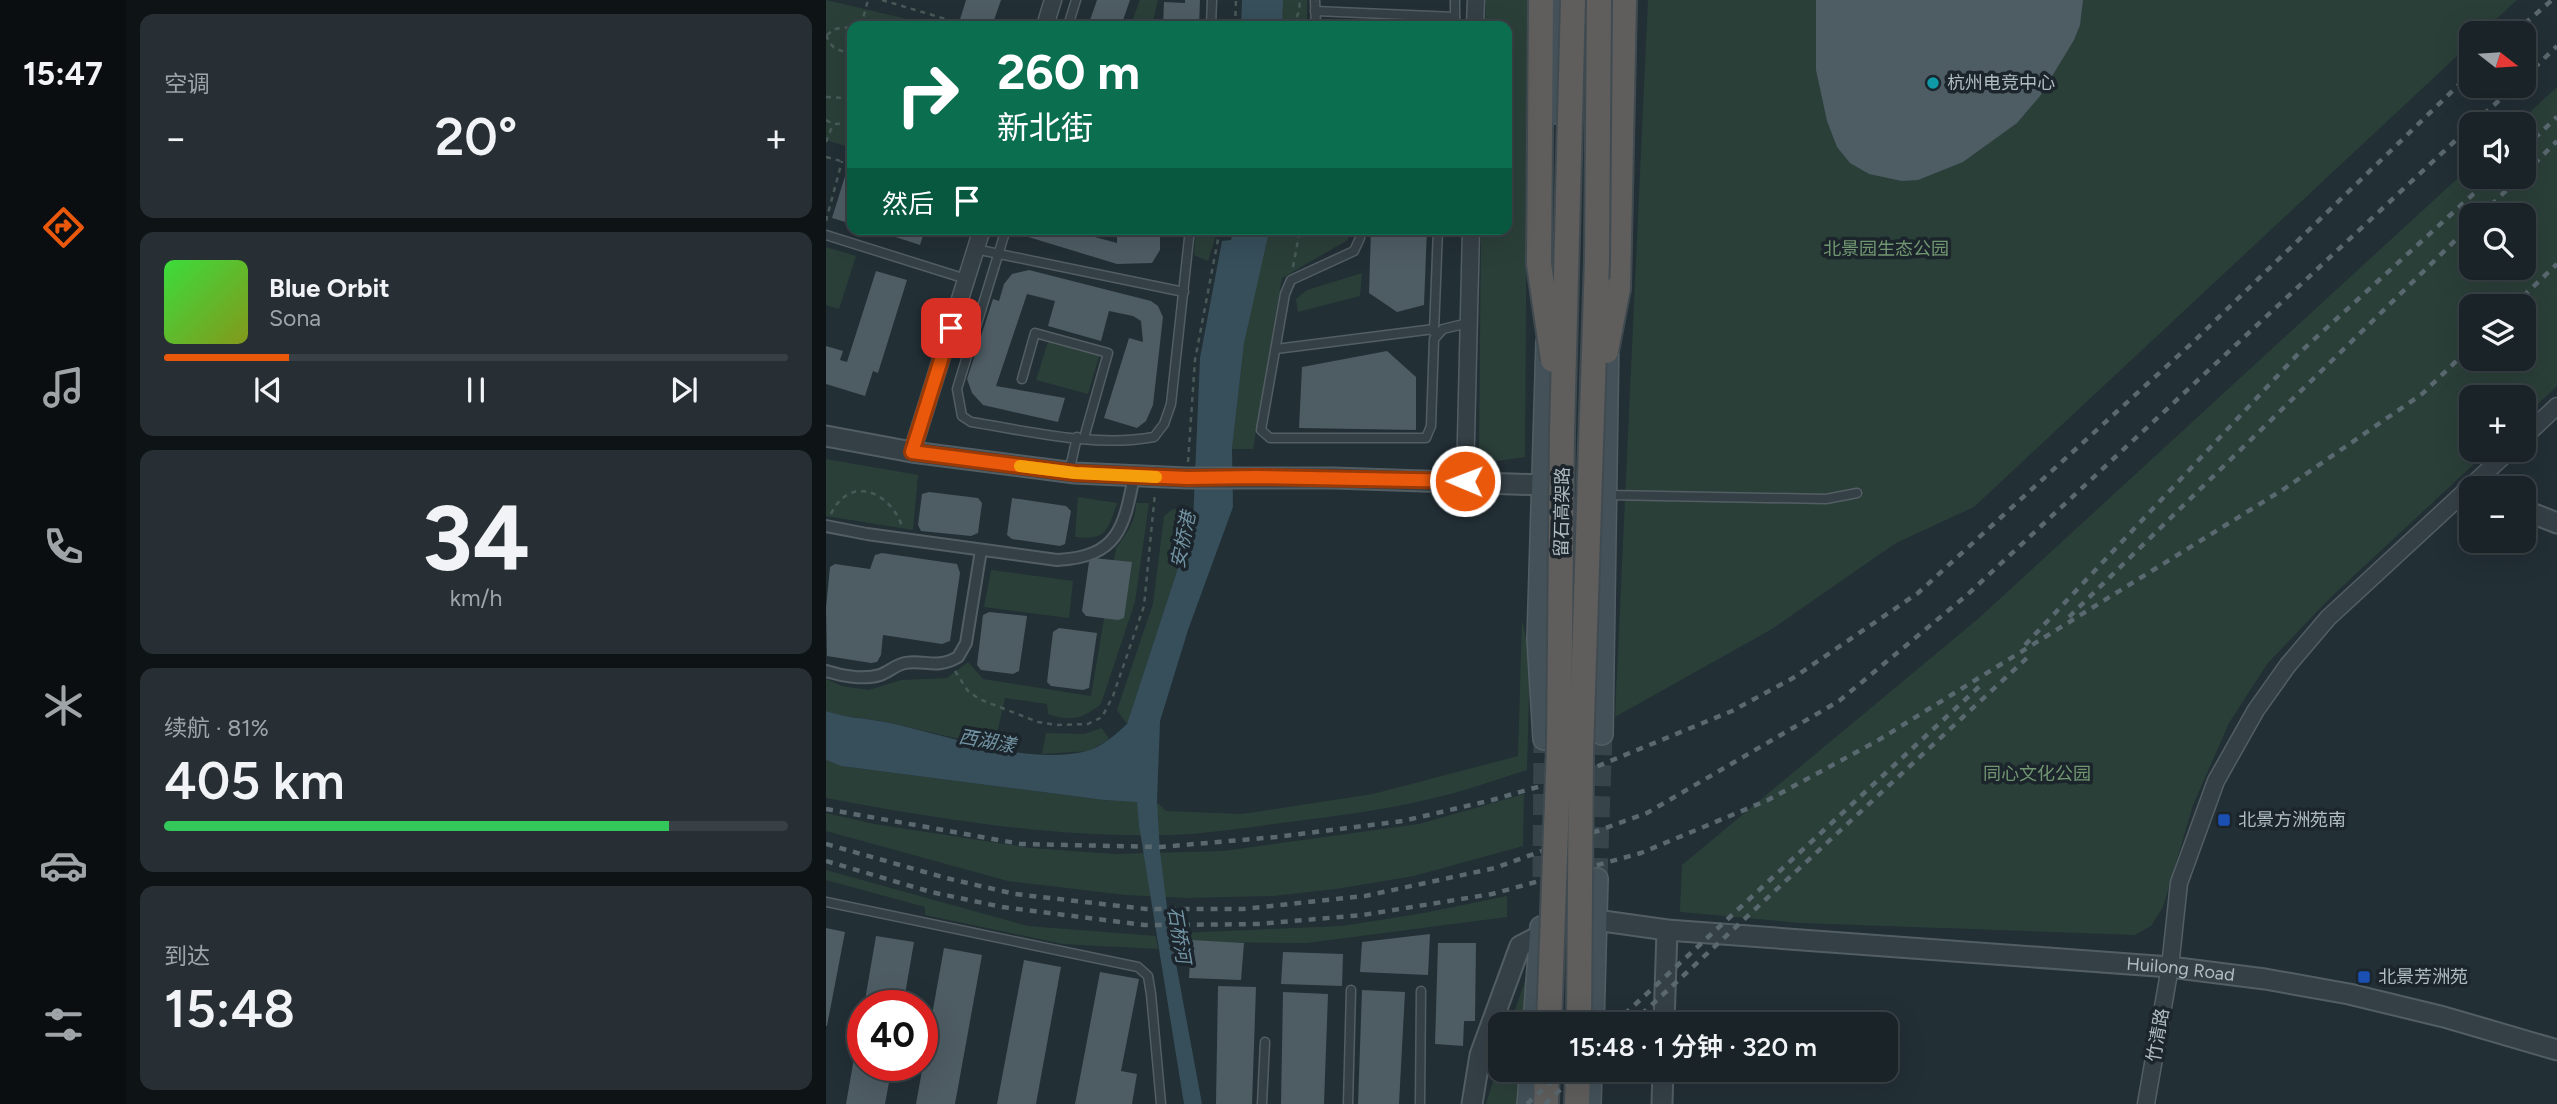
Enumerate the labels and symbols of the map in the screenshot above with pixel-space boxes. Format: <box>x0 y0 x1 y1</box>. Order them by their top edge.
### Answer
north arrow <box>2459 21 2536 98</box>
place label: 杭州电竞中心 <box>1947 72 2055 94</box>
marker: 杭州电竞中心 <box>1925 75 1941 91</box>
park label: 北景园生态公园 <box>1823 238 1949 260</box>
pin <box>921 298 981 358</box>
position arrow <box>1428 444 1502 518</box>
street label: 留石高架路 <box>1550 467 1574 557</box>
water label: 安桥港 <box>1166 507 1201 570</box>
water label: 西湖漾 <box>957 725 1020 758</box>
park label: 同心文化公园 <box>1983 763 2091 785</box>
place label: 北景方洲苑南 <box>2238 809 2346 831</box>
marker: 北景方洲苑南 <box>2216 812 2232 828</box>
water label: 石桥河 <box>1163 905 1196 969</box>
street label: Huilong Road <box>2126 953 2236 986</box>
place label: 北景芳洲苑 <box>2378 966 2468 988</box>
marker: 北景芳洲苑 <box>2356 969 2372 985</box>
speed limit sign: 40 <box>847 990 938 1081</box>
street label: 竹清路 <box>2142 1007 2174 1063</box>

